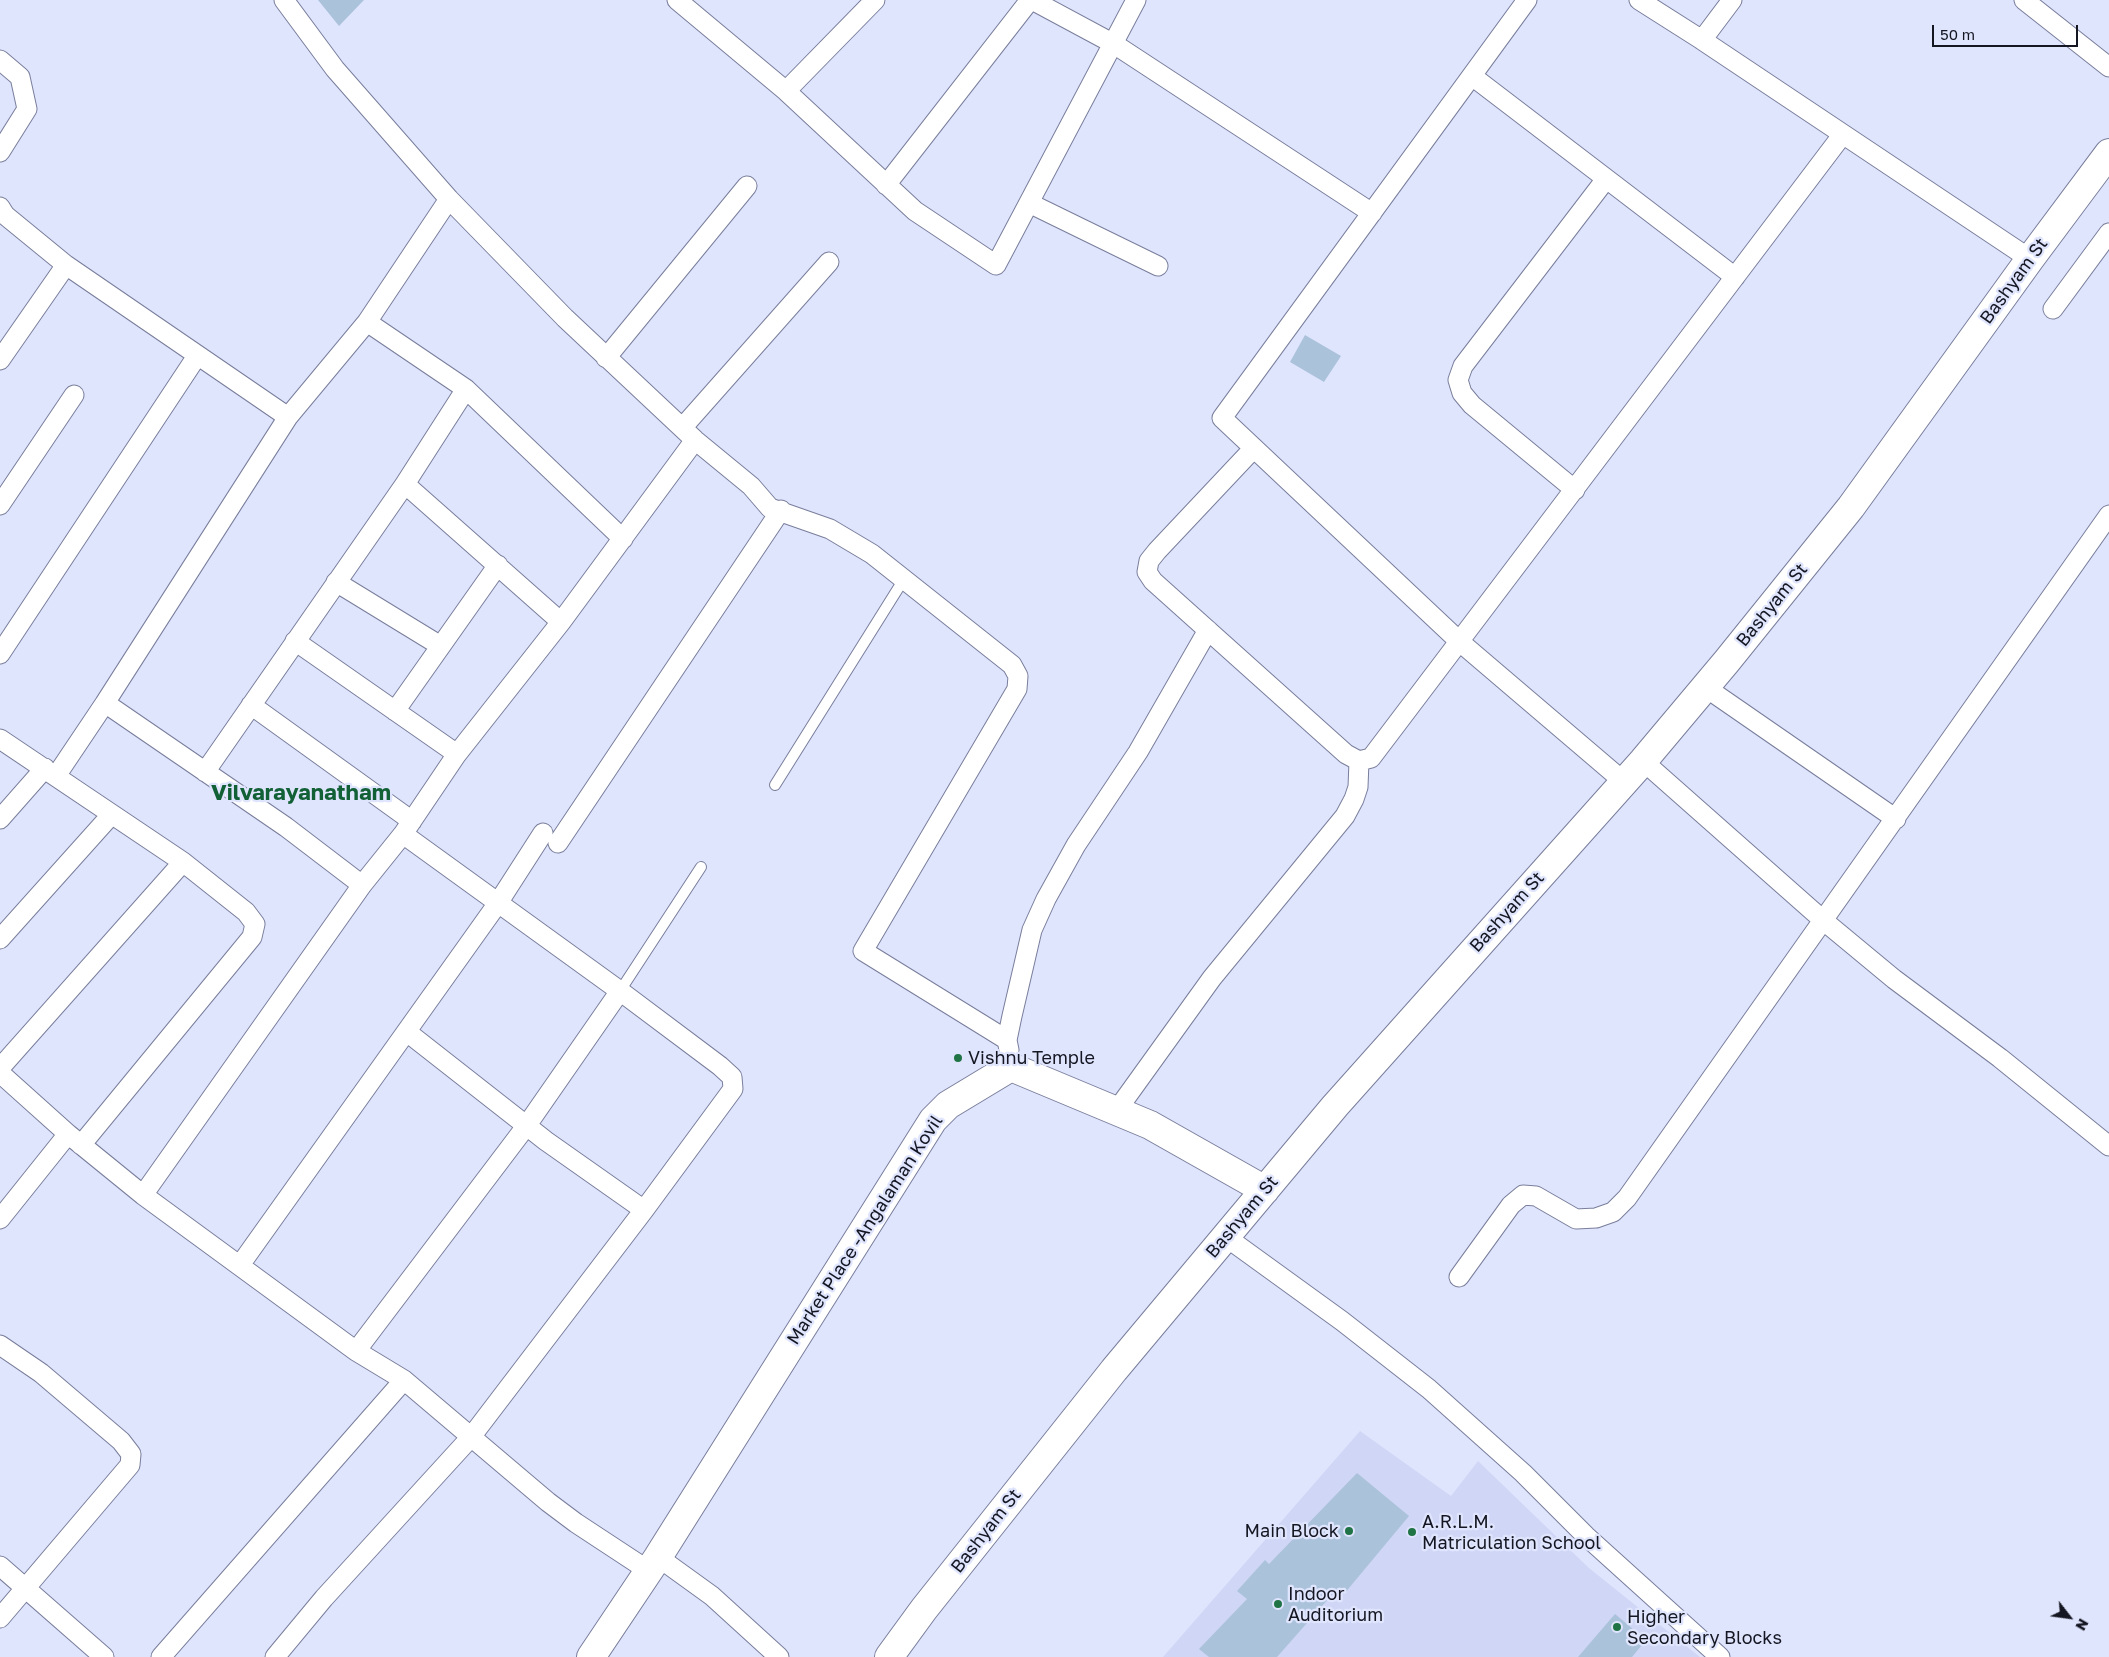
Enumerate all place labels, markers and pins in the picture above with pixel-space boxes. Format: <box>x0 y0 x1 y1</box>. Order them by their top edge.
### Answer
place label: Vishnu Temple <box>968 1047 1095 1069</box>
marker: Vishnu Temple <box>952 1052 964 1064</box>
place label: A.R.L.M. Matriculation School <box>1422 1511 1601 1554</box>
place label: Main Block <box>1245 1520 1339 1542</box>
marker: Main Block <box>1343 1525 1355 1537</box>
marker: A.R.L.M. Matriculation School <box>1406 1526 1418 1538</box>
place label: Indoor Auditorium <box>1288 1583 1383 1626</box>
marker: Indoor Auditorium <box>1272 1598 1284 1610</box>
place label: Higher Secondary Blocks <box>1627 1606 1782 1648</box>
marker: Higher Secondary Blocks <box>1611 1621 1623 1633</box>

